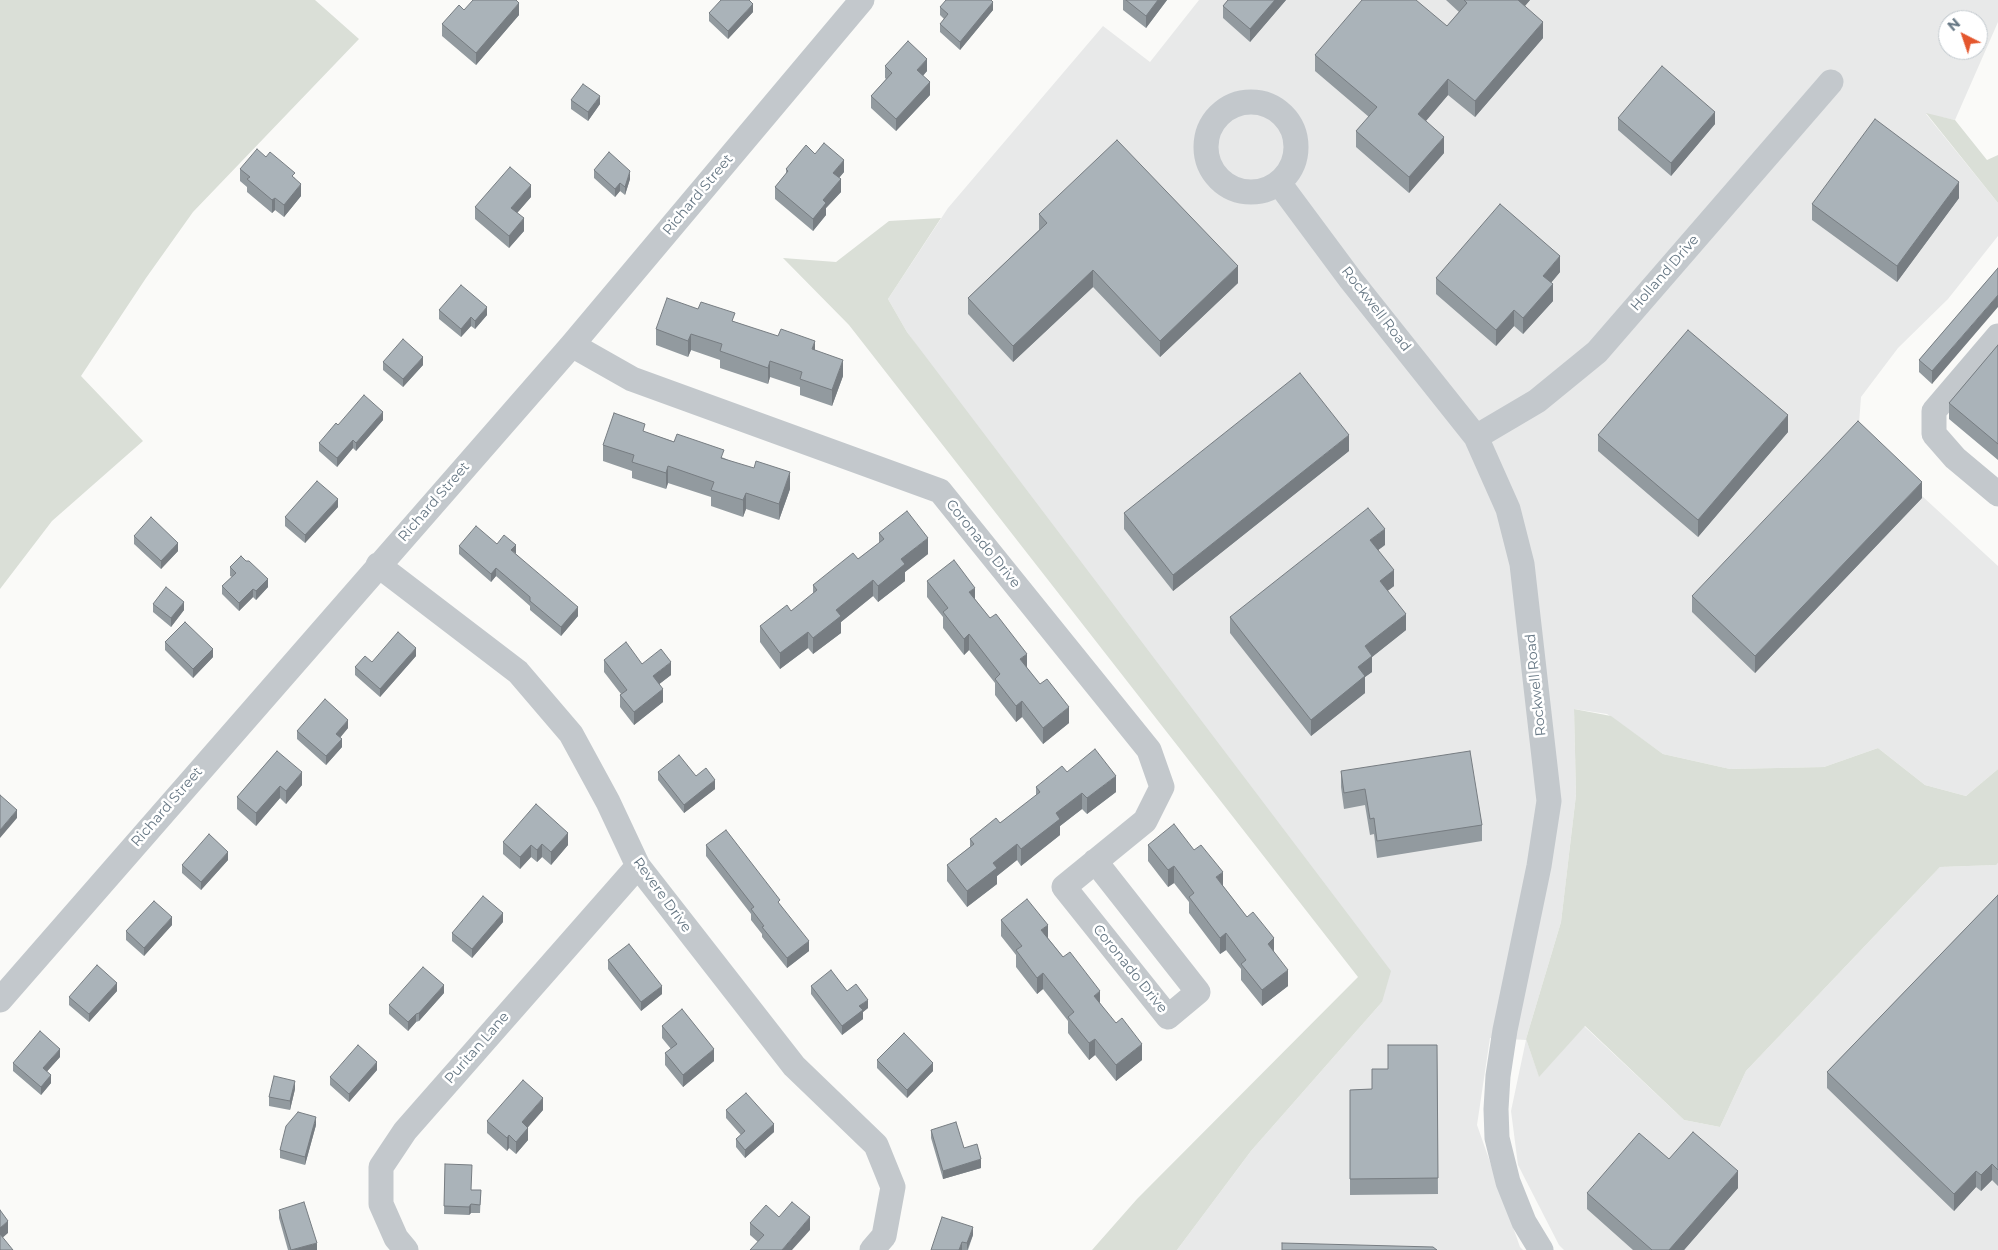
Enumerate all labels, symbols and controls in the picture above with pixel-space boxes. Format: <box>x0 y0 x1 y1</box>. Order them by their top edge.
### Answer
north arrow <box>1938 10 1988 60</box>
text: N <box>1944 14 1964 35</box>
street label: Richard Street <box>659 151 737 239</box>
street label: Holland Drive <box>1627 232 1703 314</box>
street label: Rockwell Road <box>1338 263 1414 355</box>
street label: Richard Street <box>395 459 473 545</box>
street label: Coronado Drive <box>942 496 1024 592</box>
street label: Rockwell Road <box>1522 633 1550 737</box>
street label: Richard Street <box>128 764 206 850</box>
street label: Revere Drive <box>629 854 695 936</box>
street label: Coronado Drive <box>1089 921 1171 1017</box>
street label: Puritan Lane <box>441 1009 513 1087</box>

